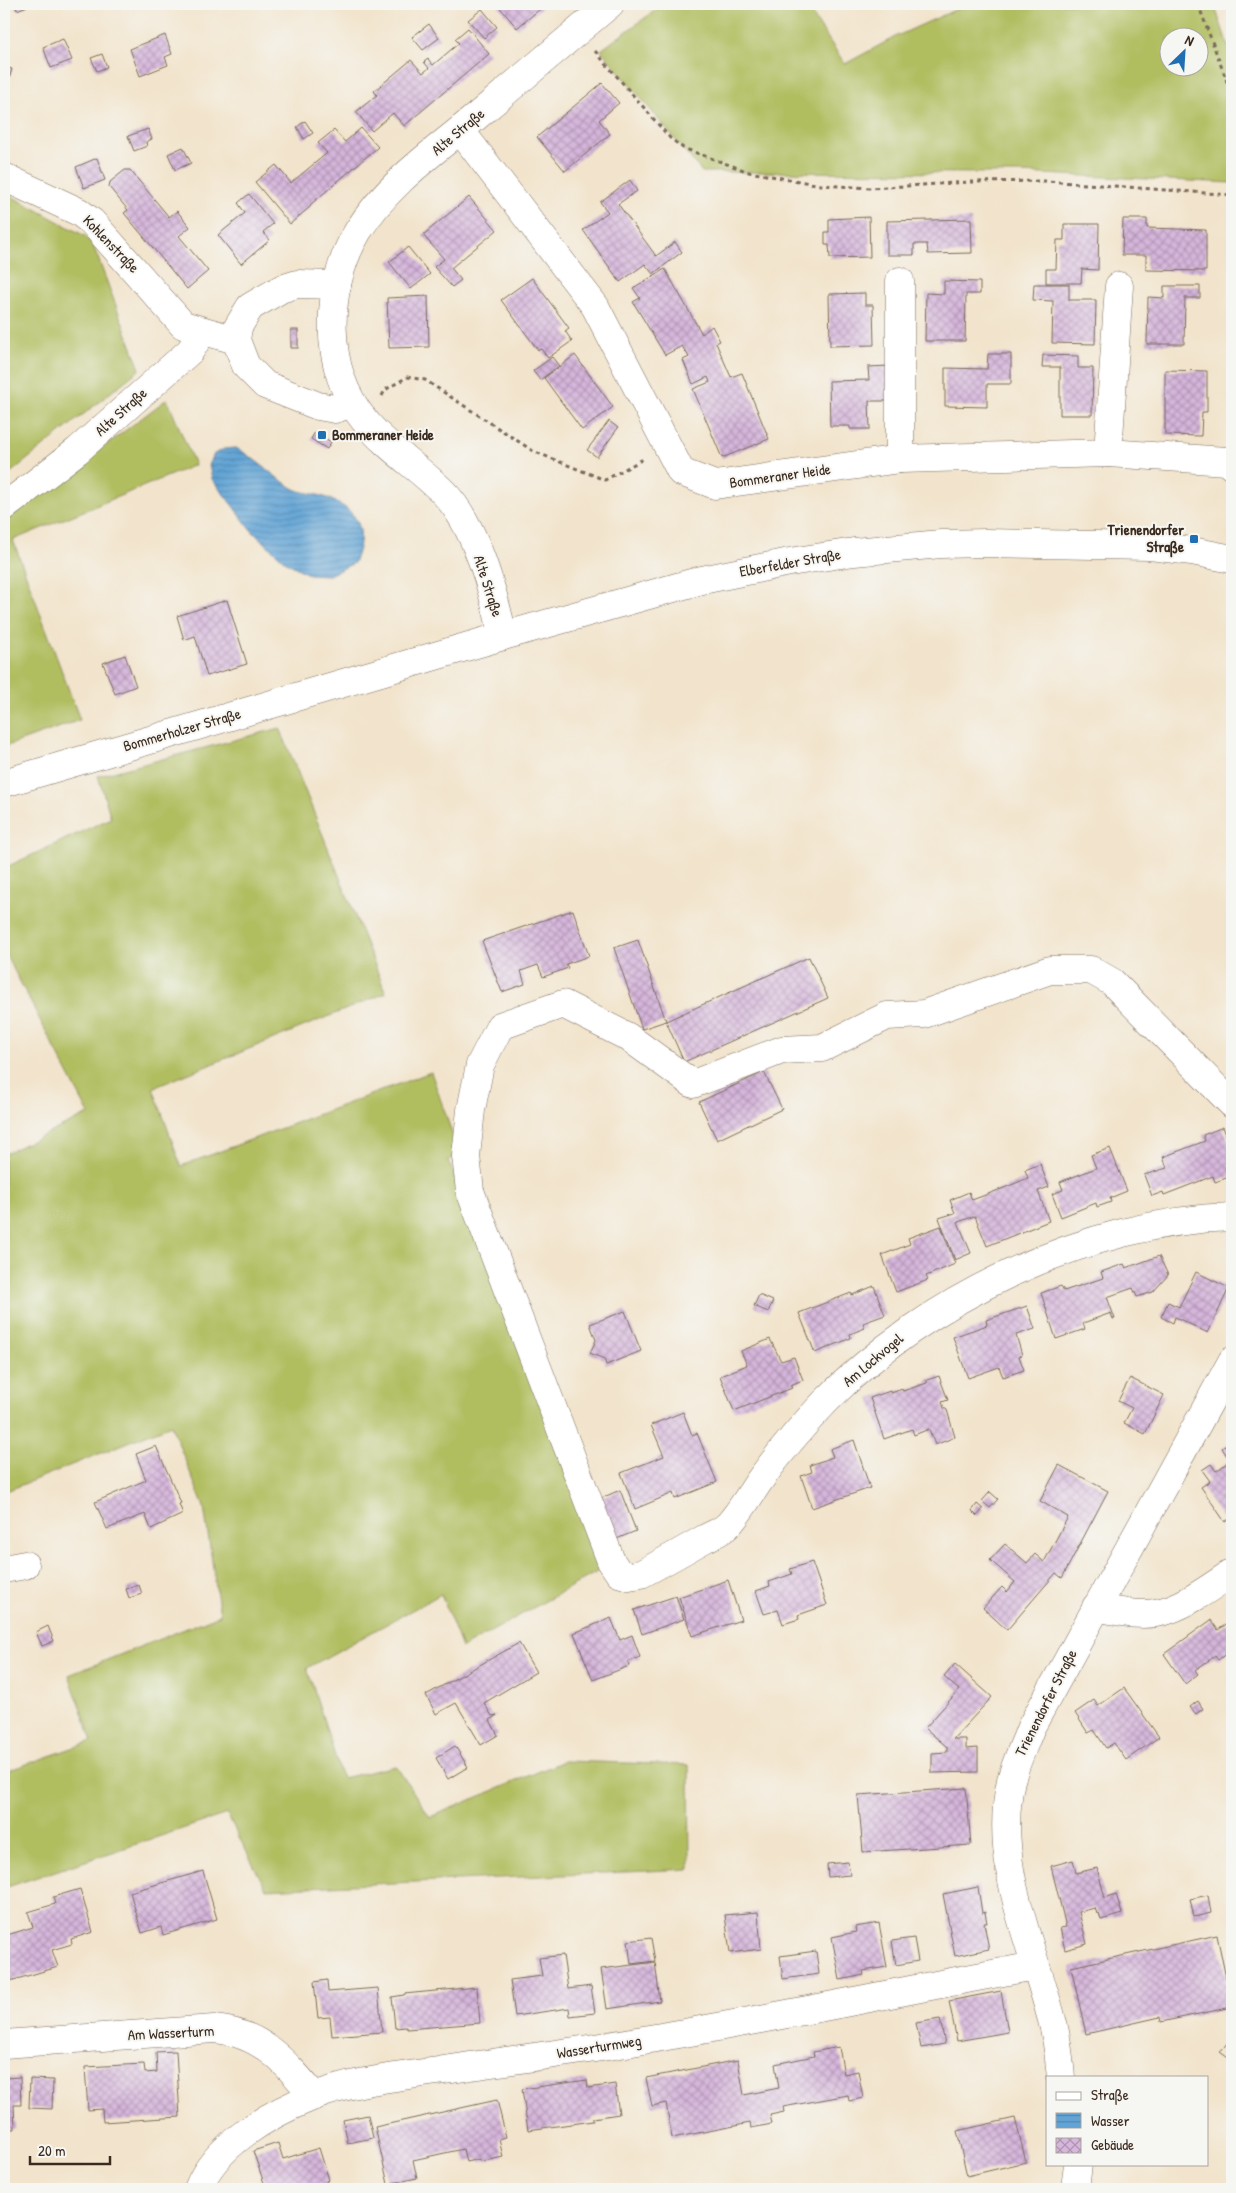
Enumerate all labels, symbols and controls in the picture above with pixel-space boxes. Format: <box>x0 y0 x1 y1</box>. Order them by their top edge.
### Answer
north arrow <box>1158 28 1208 78</box>
text: N <box>1182 30 1198 50</box>
street label: Alte Straße <box>427 103 489 160</box>
street label: Kohlenstraße <box>78 210 144 277</box>
street label: Alte Straße <box>90 383 151 441</box>
place label: Bommeraner Heide <box>332 424 434 445</box>
marker: Bommeraner Heide <box>316 429 328 441</box>
street label: Bommeraner Heide <box>728 458 832 493</box>
place label: Trienendorfer Straße <box>1107 519 1184 558</box>
marker: Trienendorfer Straße <box>1188 533 1200 545</box>
street label: Elberfelder Straße <box>738 543 842 582</box>
street label: Alte Straße <box>469 552 508 619</box>
street label: Bommerholzer Straße <box>121 703 243 756</box>
street label: Am Lockvogel <box>838 1328 908 1391</box>
street label: Trienendorfer Straße <box>1010 1646 1082 1760</box>
street label: Am Wasserturm <box>127 2020 215 2045</box>
street label: Wasserturmweg <box>555 2029 643 2064</box>
legend <box>1046 2076 1208 2166</box>
text: Straße <box>1091 2084 1129 2105</box>
text: Wasser <box>1091 2110 1130 2131</box>
scale bar <box>30 2133 110 2165</box>
text: Gebäude <box>1091 2134 1134 2155</box>
text: 20 m <box>38 2140 65 2161</box>

